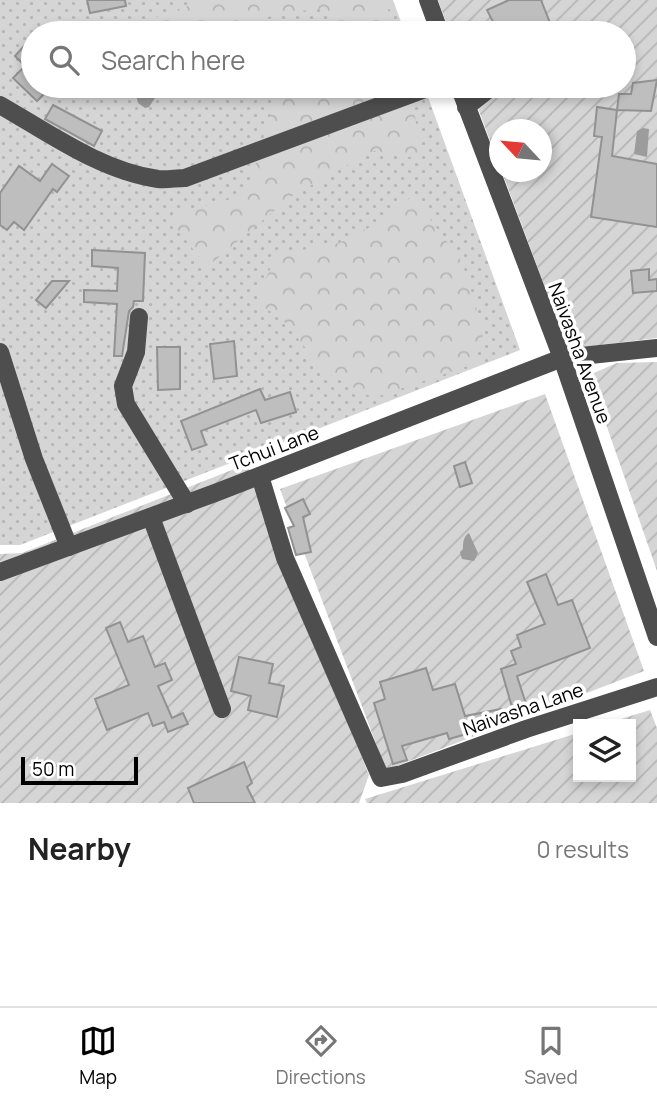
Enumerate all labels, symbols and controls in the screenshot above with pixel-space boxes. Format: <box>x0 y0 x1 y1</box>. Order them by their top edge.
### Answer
search box <box>21 21 636 98</box>
icon: search <box>45 41 83 79</box>
text: Search here <box>101 42 246 78</box>
north arrow <box>489 119 552 182</box>
street label: Naivasha Avenue <box>542 279 618 427</box>
street label: Tchui Lane <box>226 419 322 477</box>
street label: Naivasha Lane <box>459 676 587 742</box>
map controls <box>573 719 636 782</box>
button: layers <box>573 719 636 782</box>
scale bar <box>21 754 138 786</box>
text: 50 m <box>32 756 74 782</box>
text: Nearby <box>28 828 131 869</box>
text: 0 results <box>536 833 629 865</box>
tab: Map <box>79 1022 117 1090</box>
tab: Directions <box>276 1022 366 1090</box>
tab: Saved <box>524 1022 578 1090</box>

